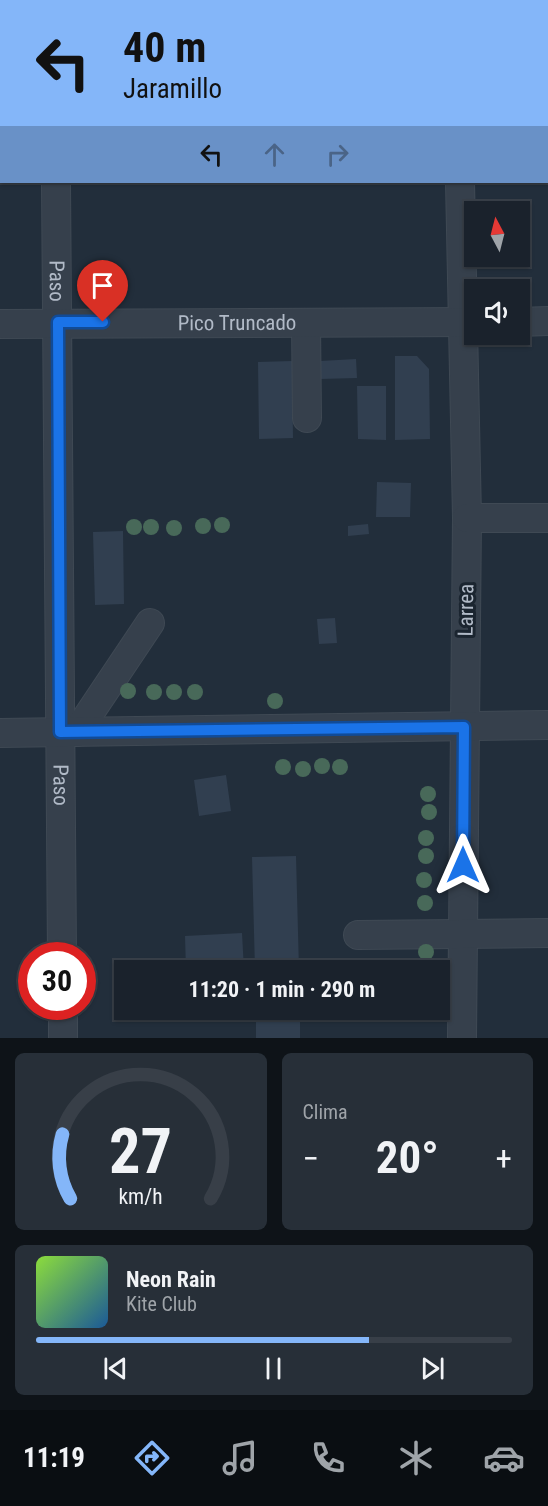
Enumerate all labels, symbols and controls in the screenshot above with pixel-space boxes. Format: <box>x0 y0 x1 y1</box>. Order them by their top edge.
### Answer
text: 40 m <box>123 23 206 72</box>
icon: left <box>24 24 102 102</box>
text: Jaramillo <box>123 73 222 105</box>
icon: left <box>195 138 228 171</box>
icon: ahead <box>258 138 291 171</box>
icon: right <box>321 138 354 171</box>
north arrow <box>464 201 530 267</box>
map controls <box>464 201 530 345</box>
street label: Paso <box>45 260 69 302</box>
pin <box>77 260 128 322</box>
icon: arrive <box>86 269 119 302</box>
button: sound <box>464 279 530 345</box>
street label: Pico Truncado <box>178 311 296 335</box>
street label: Larrea <box>454 584 478 636</box>
street label: Paso <box>49 764 73 806</box>
position arrow <box>431 833 495 897</box>
speed limit sign: 30 <box>18 942 96 1020</box>
text: 11:20 · 1 min · 290 m <box>189 977 375 1002</box>
text: Clima <box>303 1100 348 1124</box>
text: 27 <box>109 1115 172 1188</box>
text: 20° <box>376 1131 439 1184</box>
text: − <box>303 1139 319 1178</box>
text: + <box>496 1139 512 1178</box>
text: km/h <box>119 1184 163 1209</box>
text: Neon Rain <box>126 1267 216 1292</box>
text: Kite Club <box>126 1292 197 1316</box>
icon: previous <box>99 1352 132 1385</box>
icon: pause <box>257 1352 290 1385</box>
icon: next <box>416 1352 449 1385</box>
icon: directions <box>131 1437 173 1479</box>
icon: music <box>219 1437 261 1479</box>
icon: phone <box>307 1437 349 1479</box>
icon: climate <box>395 1437 437 1479</box>
icon: car <box>483 1437 525 1479</box>
text: 11:19 <box>23 1442 85 1474</box>

